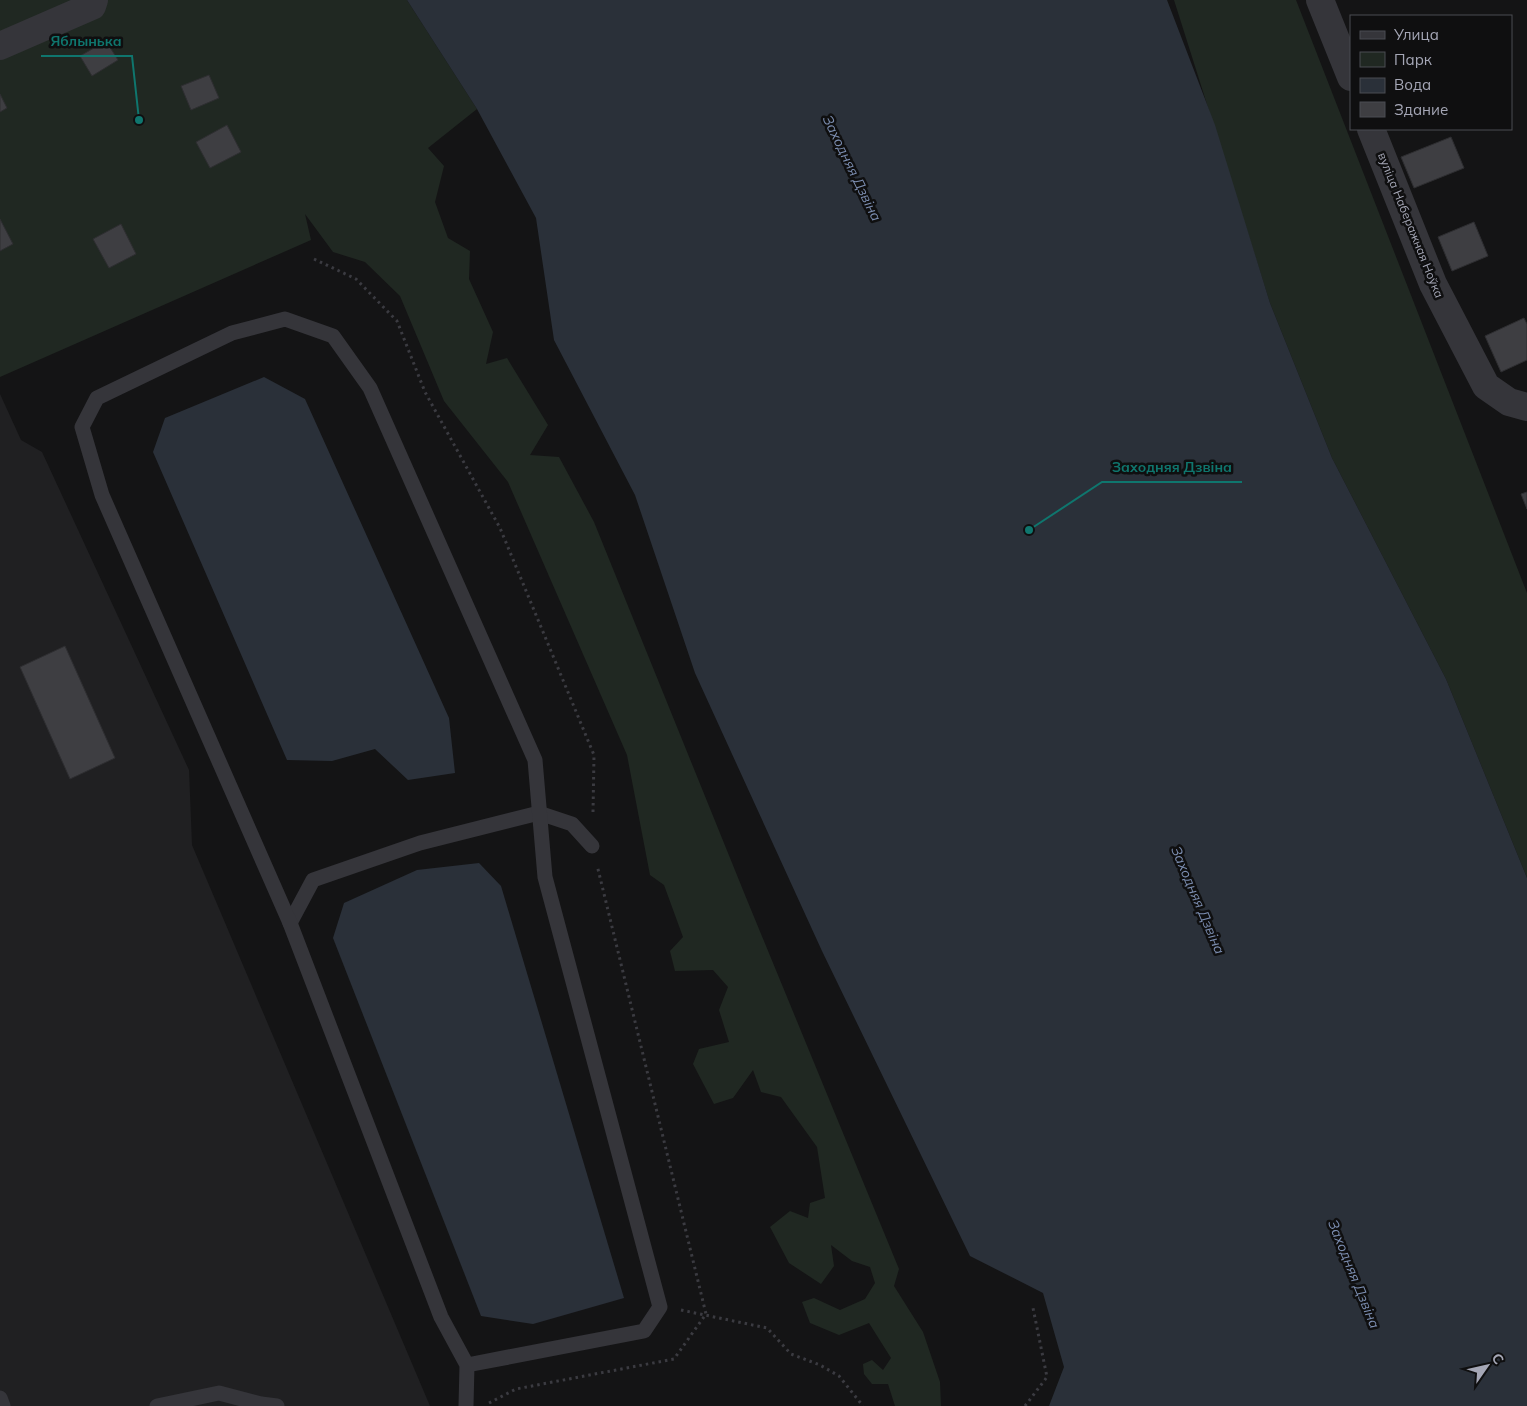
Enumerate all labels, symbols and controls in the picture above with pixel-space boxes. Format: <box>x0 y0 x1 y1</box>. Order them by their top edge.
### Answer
legend <box>1350 15 1512 130</box>
text: Улица <box>1393 25 1439 44</box>
callout: Яблынька <box>41 27 132 56</box>
text: Яблынька <box>50 32 122 50</box>
text: Парк <box>1394 50 1433 69</box>
text: Вода <box>1394 75 1431 94</box>
text: Здание <box>1394 100 1448 119</box>
water label: Заходняя Дзвіна <box>819 112 886 224</box>
street label: вуліца Наберажная Ноўка <box>1375 150 1447 300</box>
callout: Заходняя Дзвіна <box>1102 453 1242 482</box>
text: Заходняя Дзвіна <box>1112 458 1232 476</box>
water label: Заходняя Дзвіна <box>1167 843 1229 957</box>
water label: Заходняя Дзвіна <box>1324 1217 1384 1331</box>
north arrow <box>1462 1341 1512 1391</box>
text: С <box>1488 1350 1508 1368</box>

